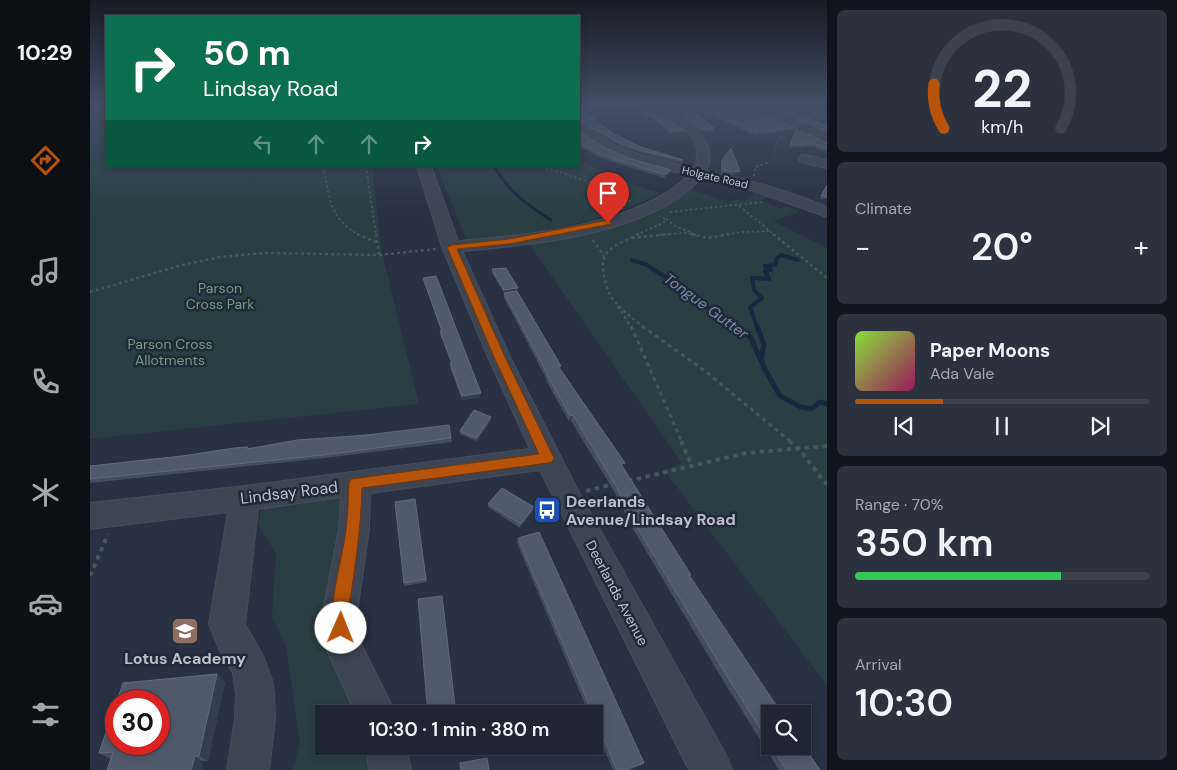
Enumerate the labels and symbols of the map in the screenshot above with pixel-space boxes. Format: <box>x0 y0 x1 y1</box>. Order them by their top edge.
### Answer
street label: Holgate Road <box>681 163 749 191</box>
pin <box>587 172 629 223</box>
water label: Tongue Gutter <box>660 268 753 344</box>
park label: Parson Cross Park <box>186 279 254 313</box>
park label: Parson Cross Allotments <box>128 335 213 369</box>
street label: Lindsay Road <box>239 476 339 509</box>
place label: Deerlands Avenue/Lindsay Road <box>566 491 736 530</box>
bus stop icon: Deerlands Avenue/Lindsay Road <box>532 495 562 525</box>
street label: Deerlands Avenue <box>582 537 652 649</box>
position arrow <box>314 601 366 653</box>
school or university icon: Lotus Academy <box>170 616 200 646</box>
place label: Lotus Academy <box>124 648 246 669</box>
speed limit sign: 30 <box>105 690 170 755</box>

